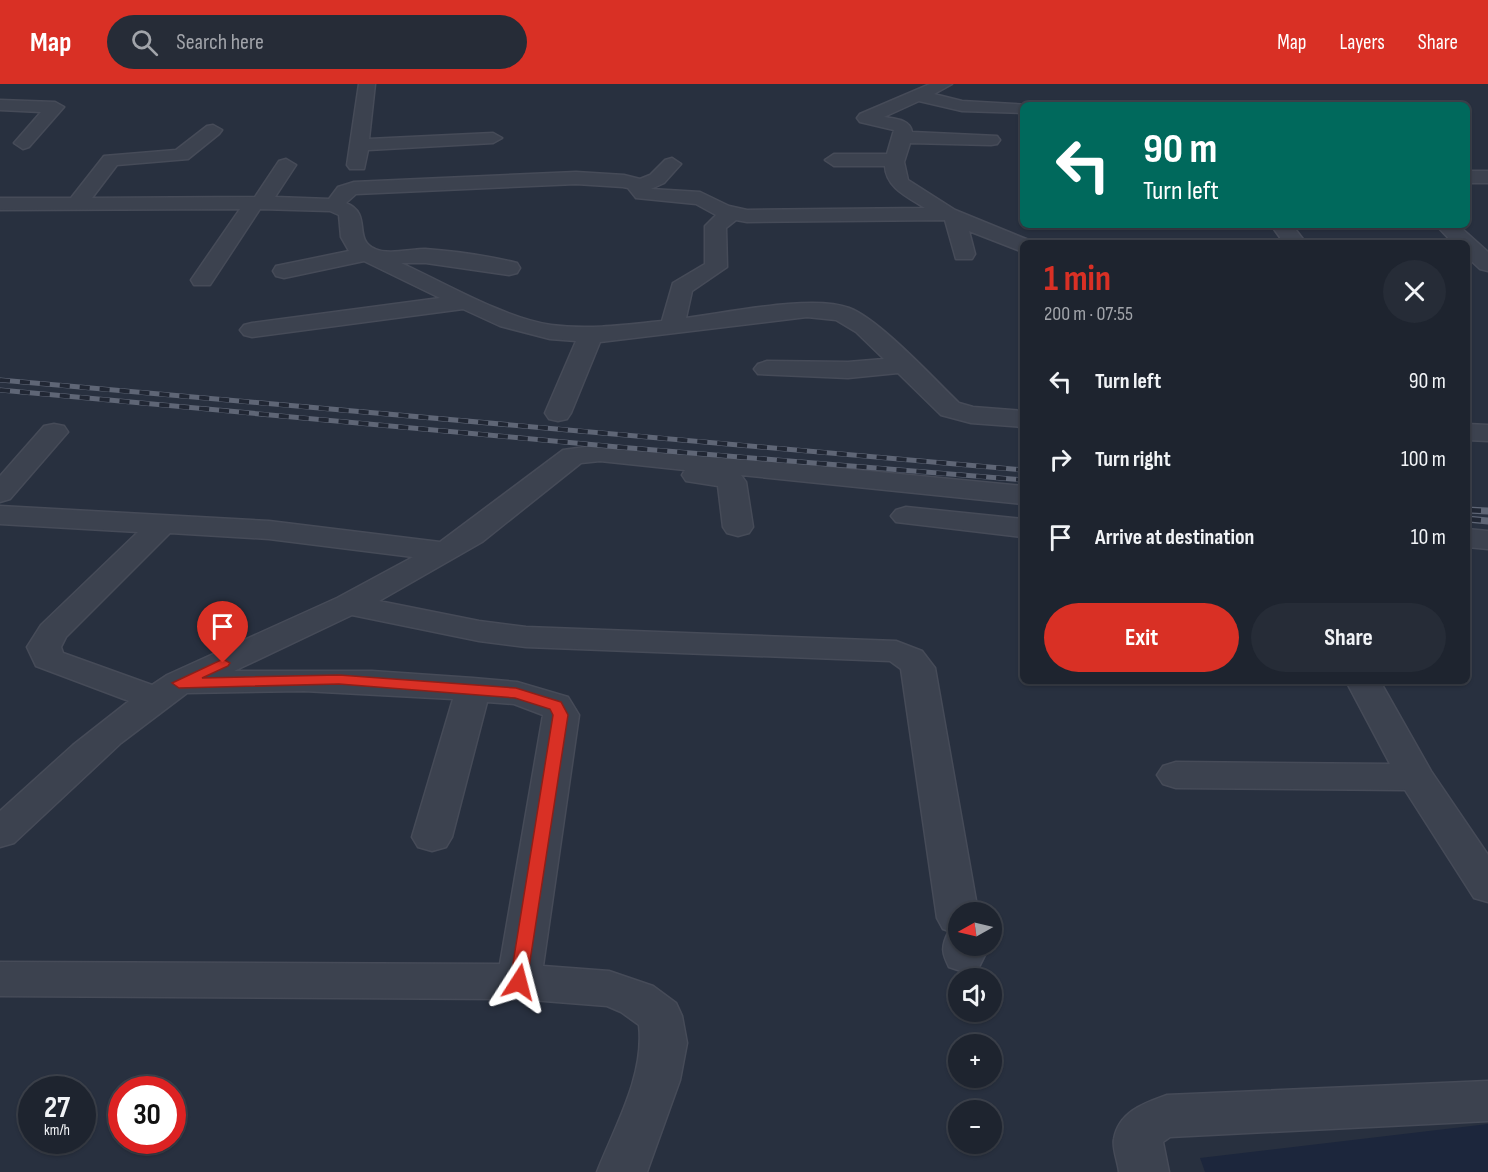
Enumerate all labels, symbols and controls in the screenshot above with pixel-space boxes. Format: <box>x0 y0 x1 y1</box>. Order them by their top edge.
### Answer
search box <box>107 15 527 69</box>
text: Map <box>30 26 71 59</box>
icon: search <box>128 26 161 59</box>
text: Search here <box>176 29 264 56</box>
text: Map <box>1277 30 1306 55</box>
text: Layers <box>1339 30 1385 55</box>
text: Share <box>1418 30 1458 55</box>
text: 90 m <box>1143 124 1217 175</box>
icon: left <box>1044 126 1122 204</box>
text: Turn left <box>1143 175 1219 207</box>
text: 1 min <box>1044 258 1111 301</box>
button: close <box>1383 260 1446 323</box>
text: 200 m · 07:55 <box>1044 302 1133 326</box>
icon: left <box>1044 365 1077 398</box>
text: Turn left <box>1095 368 1161 395</box>
text: 90 m <box>1409 368 1446 395</box>
icon: right <box>1044 443 1077 476</box>
text: Turn right <box>1095 446 1171 473</box>
text: 100 m <box>1401 446 1446 473</box>
icon: arrive <box>1044 521 1077 554</box>
text: Arrive at destination <box>1095 524 1254 551</box>
text: 10 m <box>1411 524 1446 551</box>
pin <box>197 601 248 663</box>
button: Exit <box>1044 603 1239 672</box>
button: Share <box>1251 603 1446 672</box>
icon: arrive <box>206 610 239 643</box>
north arrow <box>948 902 1002 956</box>
map controls <box>948 902 1002 1154</box>
position arrow <box>487 950 551 1014</box>
button: sound <box>948 968 1002 1022</box>
button: + <box>948 1034 1002 1088</box>
speed limit sign: 30 <box>108 1076 186 1154</box>
text: 27 <box>44 1090 70 1126</box>
button: − <box>948 1100 1002 1154</box>
text: km/h <box>44 1121 70 1140</box>

